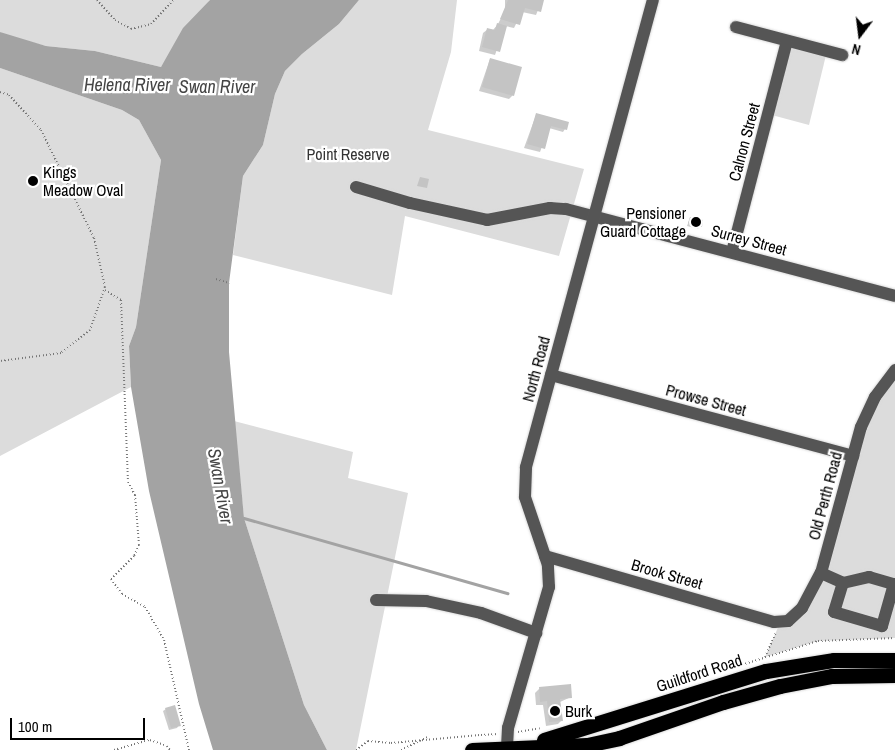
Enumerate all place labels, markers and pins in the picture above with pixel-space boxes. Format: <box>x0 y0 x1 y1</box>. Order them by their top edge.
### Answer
place label: Kings Meadow Oval <box>43 162 123 200</box>
marker: Kings Meadow Oval <box>27 175 39 187</box>
place label: Pensioner Guard Cottage <box>600 203 686 241</box>
marker: Pensioner Guard Cottage <box>690 216 702 228</box>
place label: Burk <box>565 701 592 721</box>
marker: Burk <box>549 705 561 717</box>

